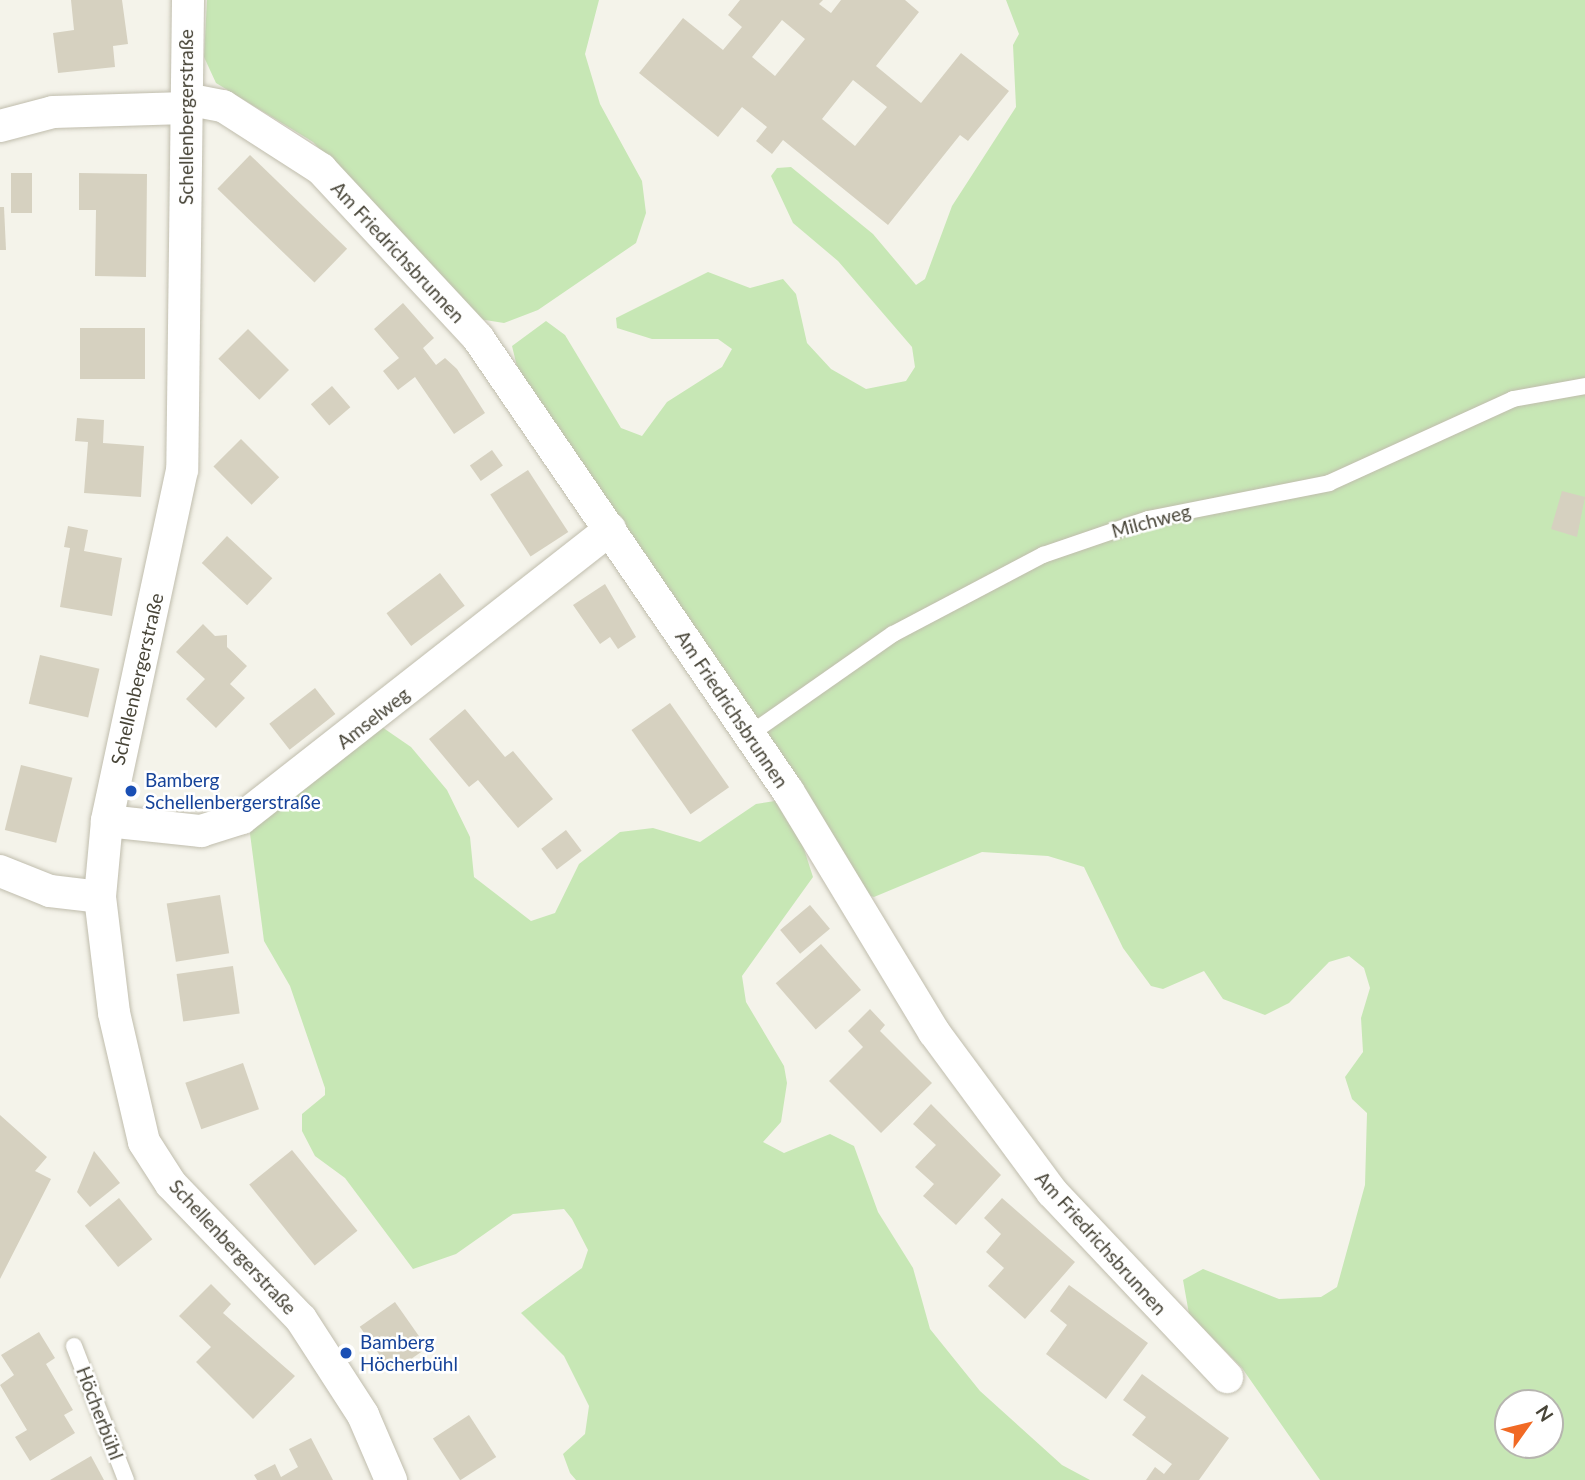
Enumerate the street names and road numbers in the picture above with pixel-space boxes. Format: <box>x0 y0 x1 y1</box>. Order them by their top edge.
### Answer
street label: Schellenbergerstraße <box>175 29 197 205</box>
street label: Am Friedrichsbrunnen <box>327 177 469 327</box>
street label: Milchweg <box>1109 500 1193 542</box>
street label: Schellenbergerstraße <box>106 591 168 767</box>
street label: Am Friedrichsbrunnen <box>671 626 793 792</box>
street label: Amselweg <box>332 683 414 753</box>
street label: Am Friedrichsbrunnen <box>1031 1167 1171 1319</box>
street label: Schellenbergerstraße <box>165 1175 301 1319</box>
street label: Höcherbühl <box>72 1363 128 1463</box>

